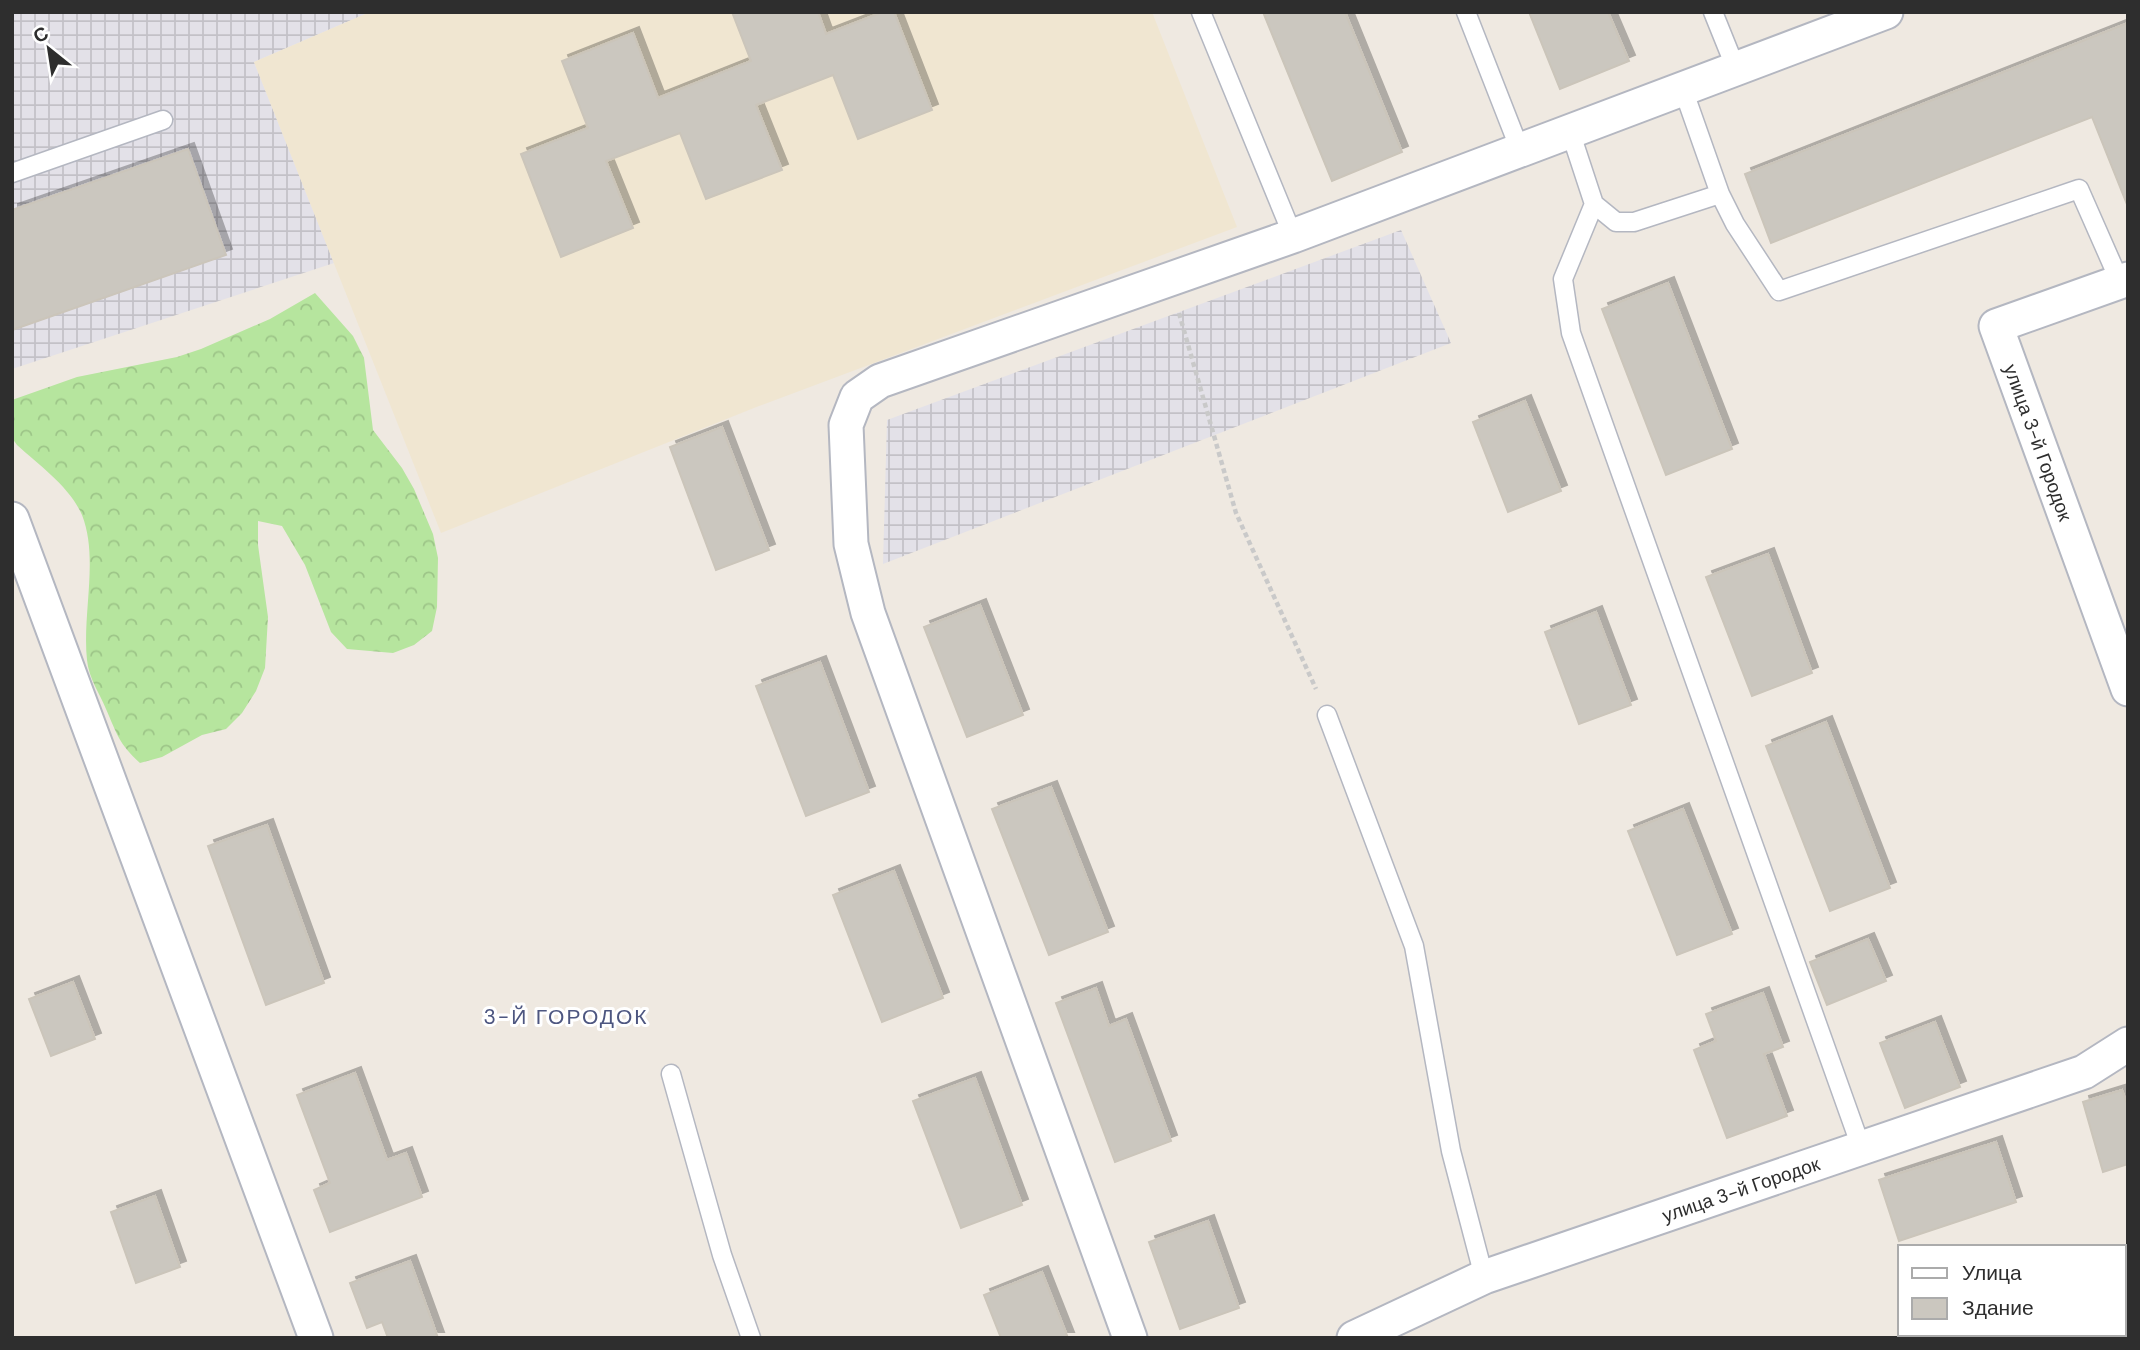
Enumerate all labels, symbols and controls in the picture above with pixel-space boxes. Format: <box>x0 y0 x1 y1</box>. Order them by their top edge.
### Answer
north arrow <box>14 14 84 84</box>
text: С <box>29 20 53 49</box>
street label: улица 3-й Городок <box>1998 361 2078 525</box>
district label: 3-Й ГОРОДОК <box>483 1003 649 1031</box>
street label: улица 3-й Городок <box>1659 1151 1824 1228</box>
legend <box>1898 1245 2126 1336</box>
text: Улица <box>1962 1259 2022 1287</box>
text: Здание <box>1962 1294 2034 1322</box>

